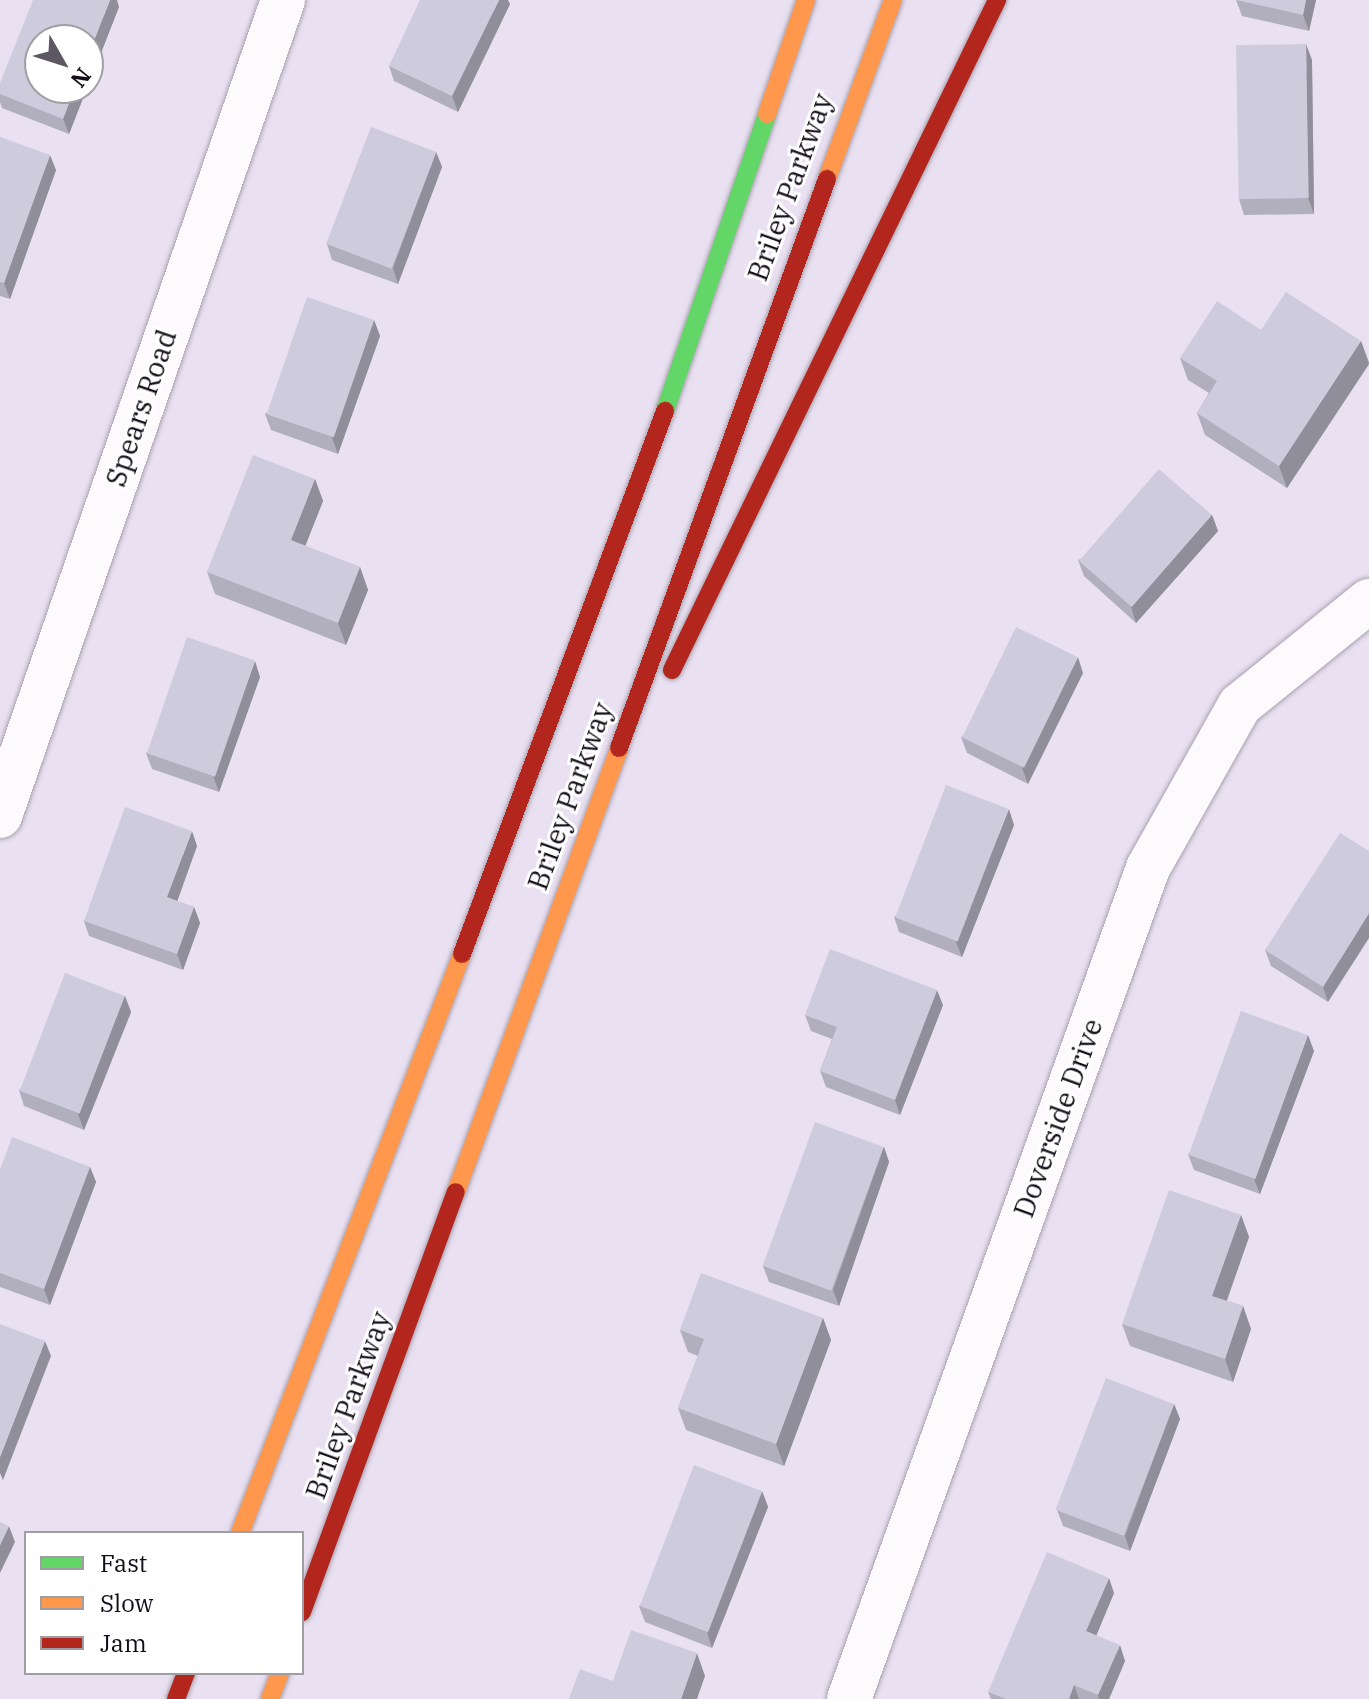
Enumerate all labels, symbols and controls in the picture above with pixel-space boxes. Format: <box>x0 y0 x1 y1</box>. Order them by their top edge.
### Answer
north arrow <box>24 24 104 104</box>
text: N <box>65 62 98 94</box>
street label: Briley Parkway <box>740 89 840 285</box>
street label: Spears Road <box>98 325 184 491</box>
street label: Briley Parkway <box>520 698 620 894</box>
street label: Doverside Drive <box>1006 1014 1110 1222</box>
street label: Briley Parkway <box>298 1307 398 1503</box>
legend <box>24 1531 304 1675</box>
text: Fast <box>100 1547 147 1579</box>
text: Slow <box>100 1587 153 1619</box>
text: Jam <box>100 1627 147 1659</box>

